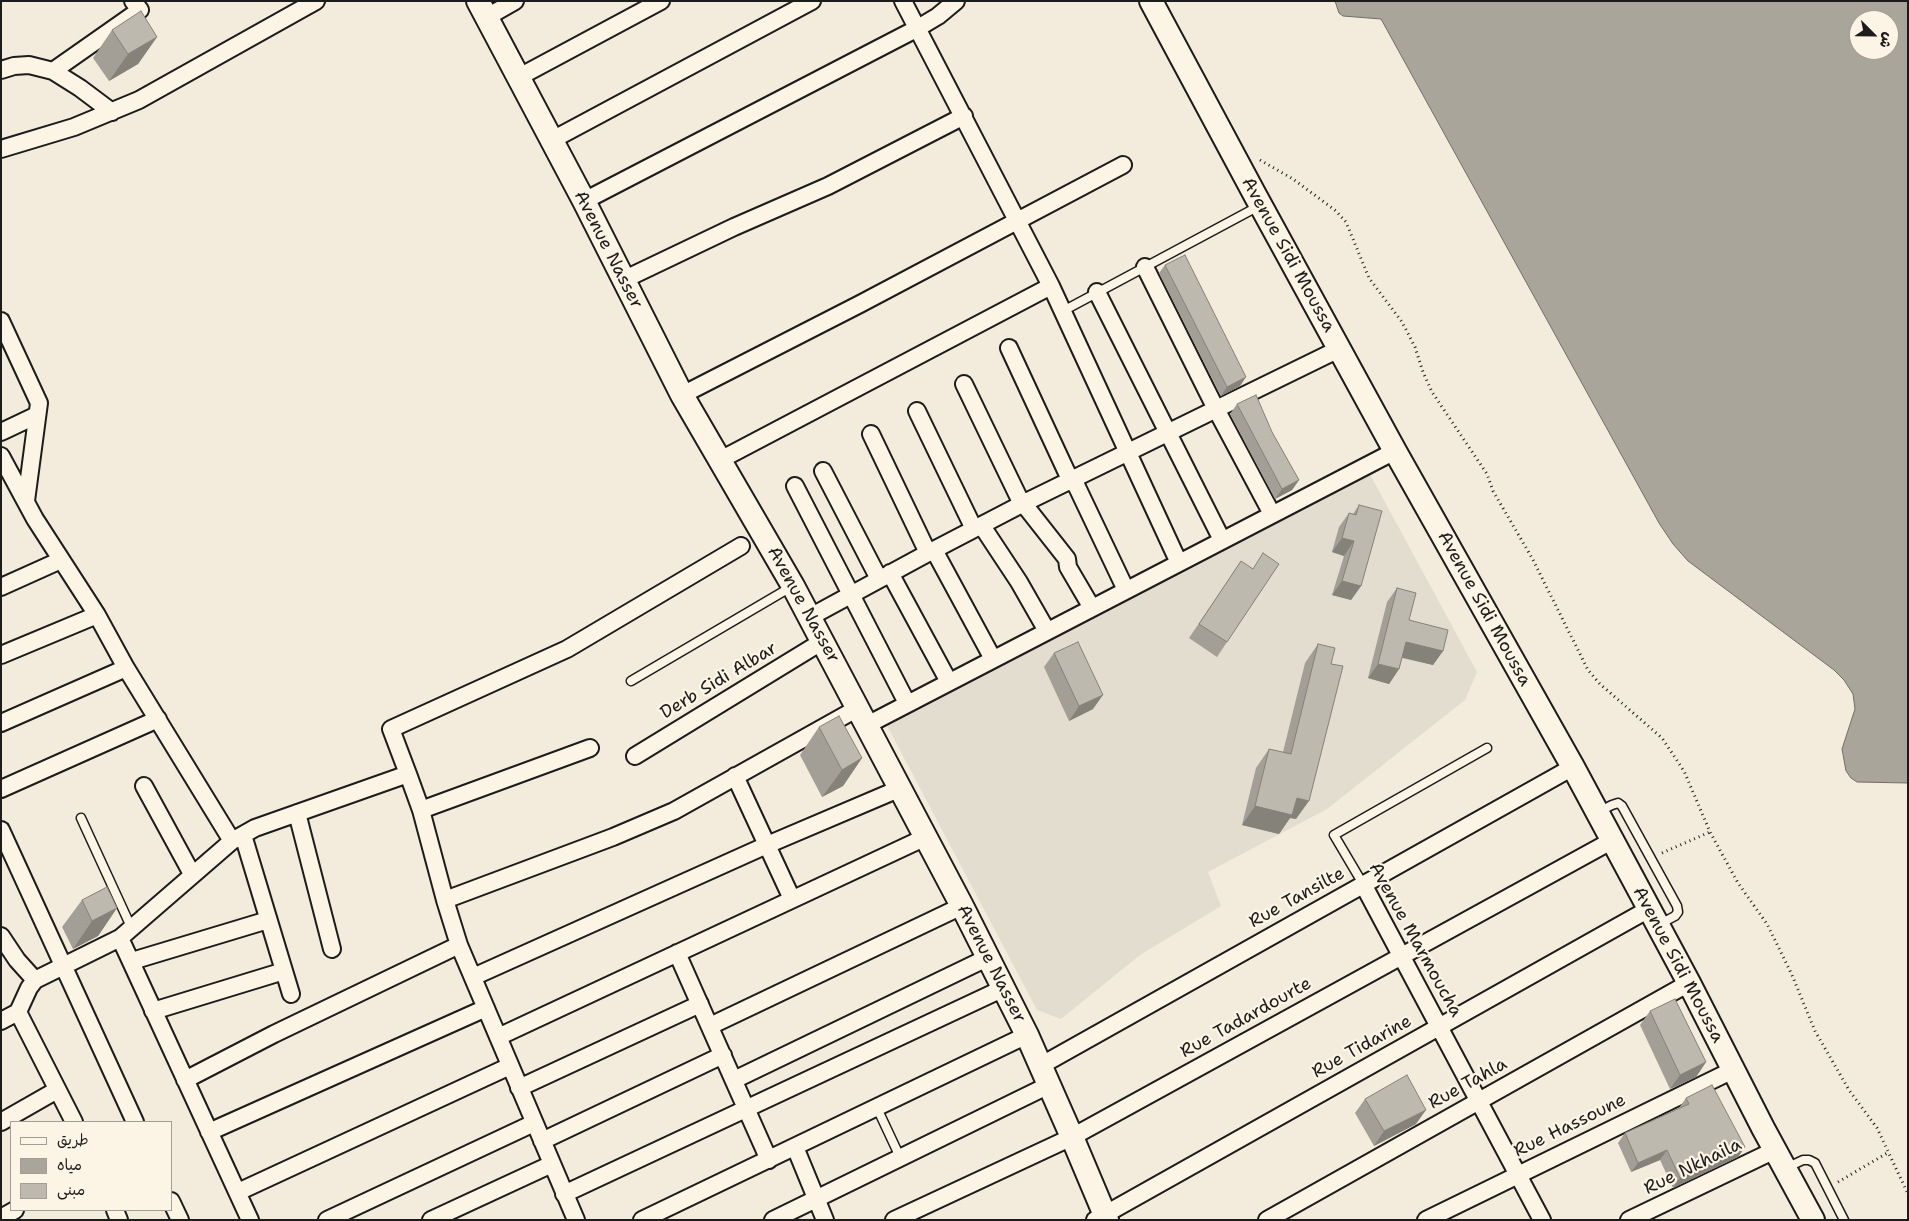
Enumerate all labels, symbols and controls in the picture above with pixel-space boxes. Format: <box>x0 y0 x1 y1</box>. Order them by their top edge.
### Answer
north arrow <box>1849 10 1899 60</box>
text: ش <box>1876 30 1898 51</box>
street label: Avenue Sidi Moussa <box>1236 174 1340 336</box>
street label: Avenue Nasser <box>569 187 647 313</box>
street label: Avenue Sidi Moussa <box>1432 528 1536 690</box>
street label: Avenue Nasser <box>762 543 844 667</box>
street label: Derb Sidi Albar <box>657 638 781 724</box>
street label: Avenue Marmoucha <box>1364 859 1466 1021</box>
street label: Rue Tansilte <box>1245 863 1349 933</box>
street label: Avenue Sidi Moussa <box>1628 883 1728 1047</box>
street label: Avenue Nasser <box>952 901 1030 1027</box>
street label: Rue Tadardourte <box>1177 973 1315 1063</box>
street label: Rue Tidarine <box>1308 1011 1416 1083</box>
street label: Rue Tahla <box>1425 1054 1511 1114</box>
street label: Rue Hassoune <box>1510 1090 1630 1162</box>
legend <box>10 1121 172 1211</box>
text: طريق <box>57 1130 89 1150</box>
street label: Rue Nkhaila <box>1641 1134 1745 1200</box>
text: مياه <box>57 1155 82 1175</box>
text: مبنى <box>57 1180 85 1200</box>

